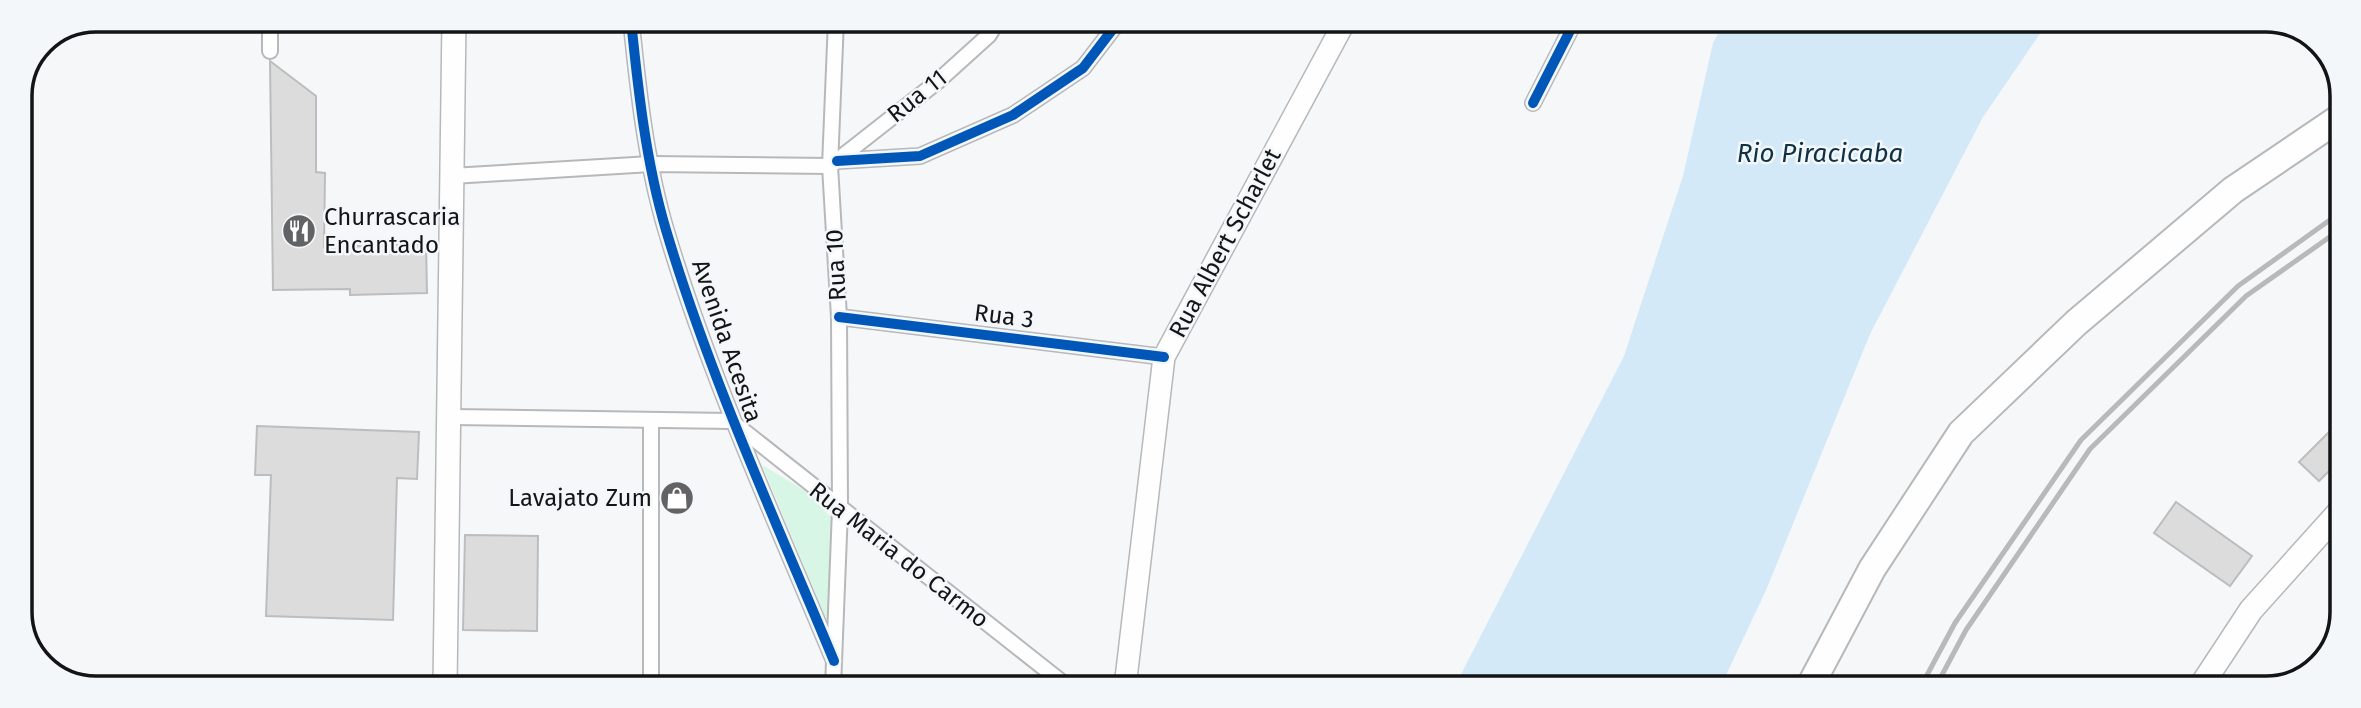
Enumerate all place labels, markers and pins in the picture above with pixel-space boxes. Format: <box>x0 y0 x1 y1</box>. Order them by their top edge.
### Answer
place label: Churrascaria Encantado <box>324 203 460 259</box>
restaurant icon: Churrascaria Encantado <box>280 212 318 250</box>
shop icon: Lavajato Zum <box>658 479 696 517</box>
place label: Lavajato Zum <box>508 484 652 512</box>

